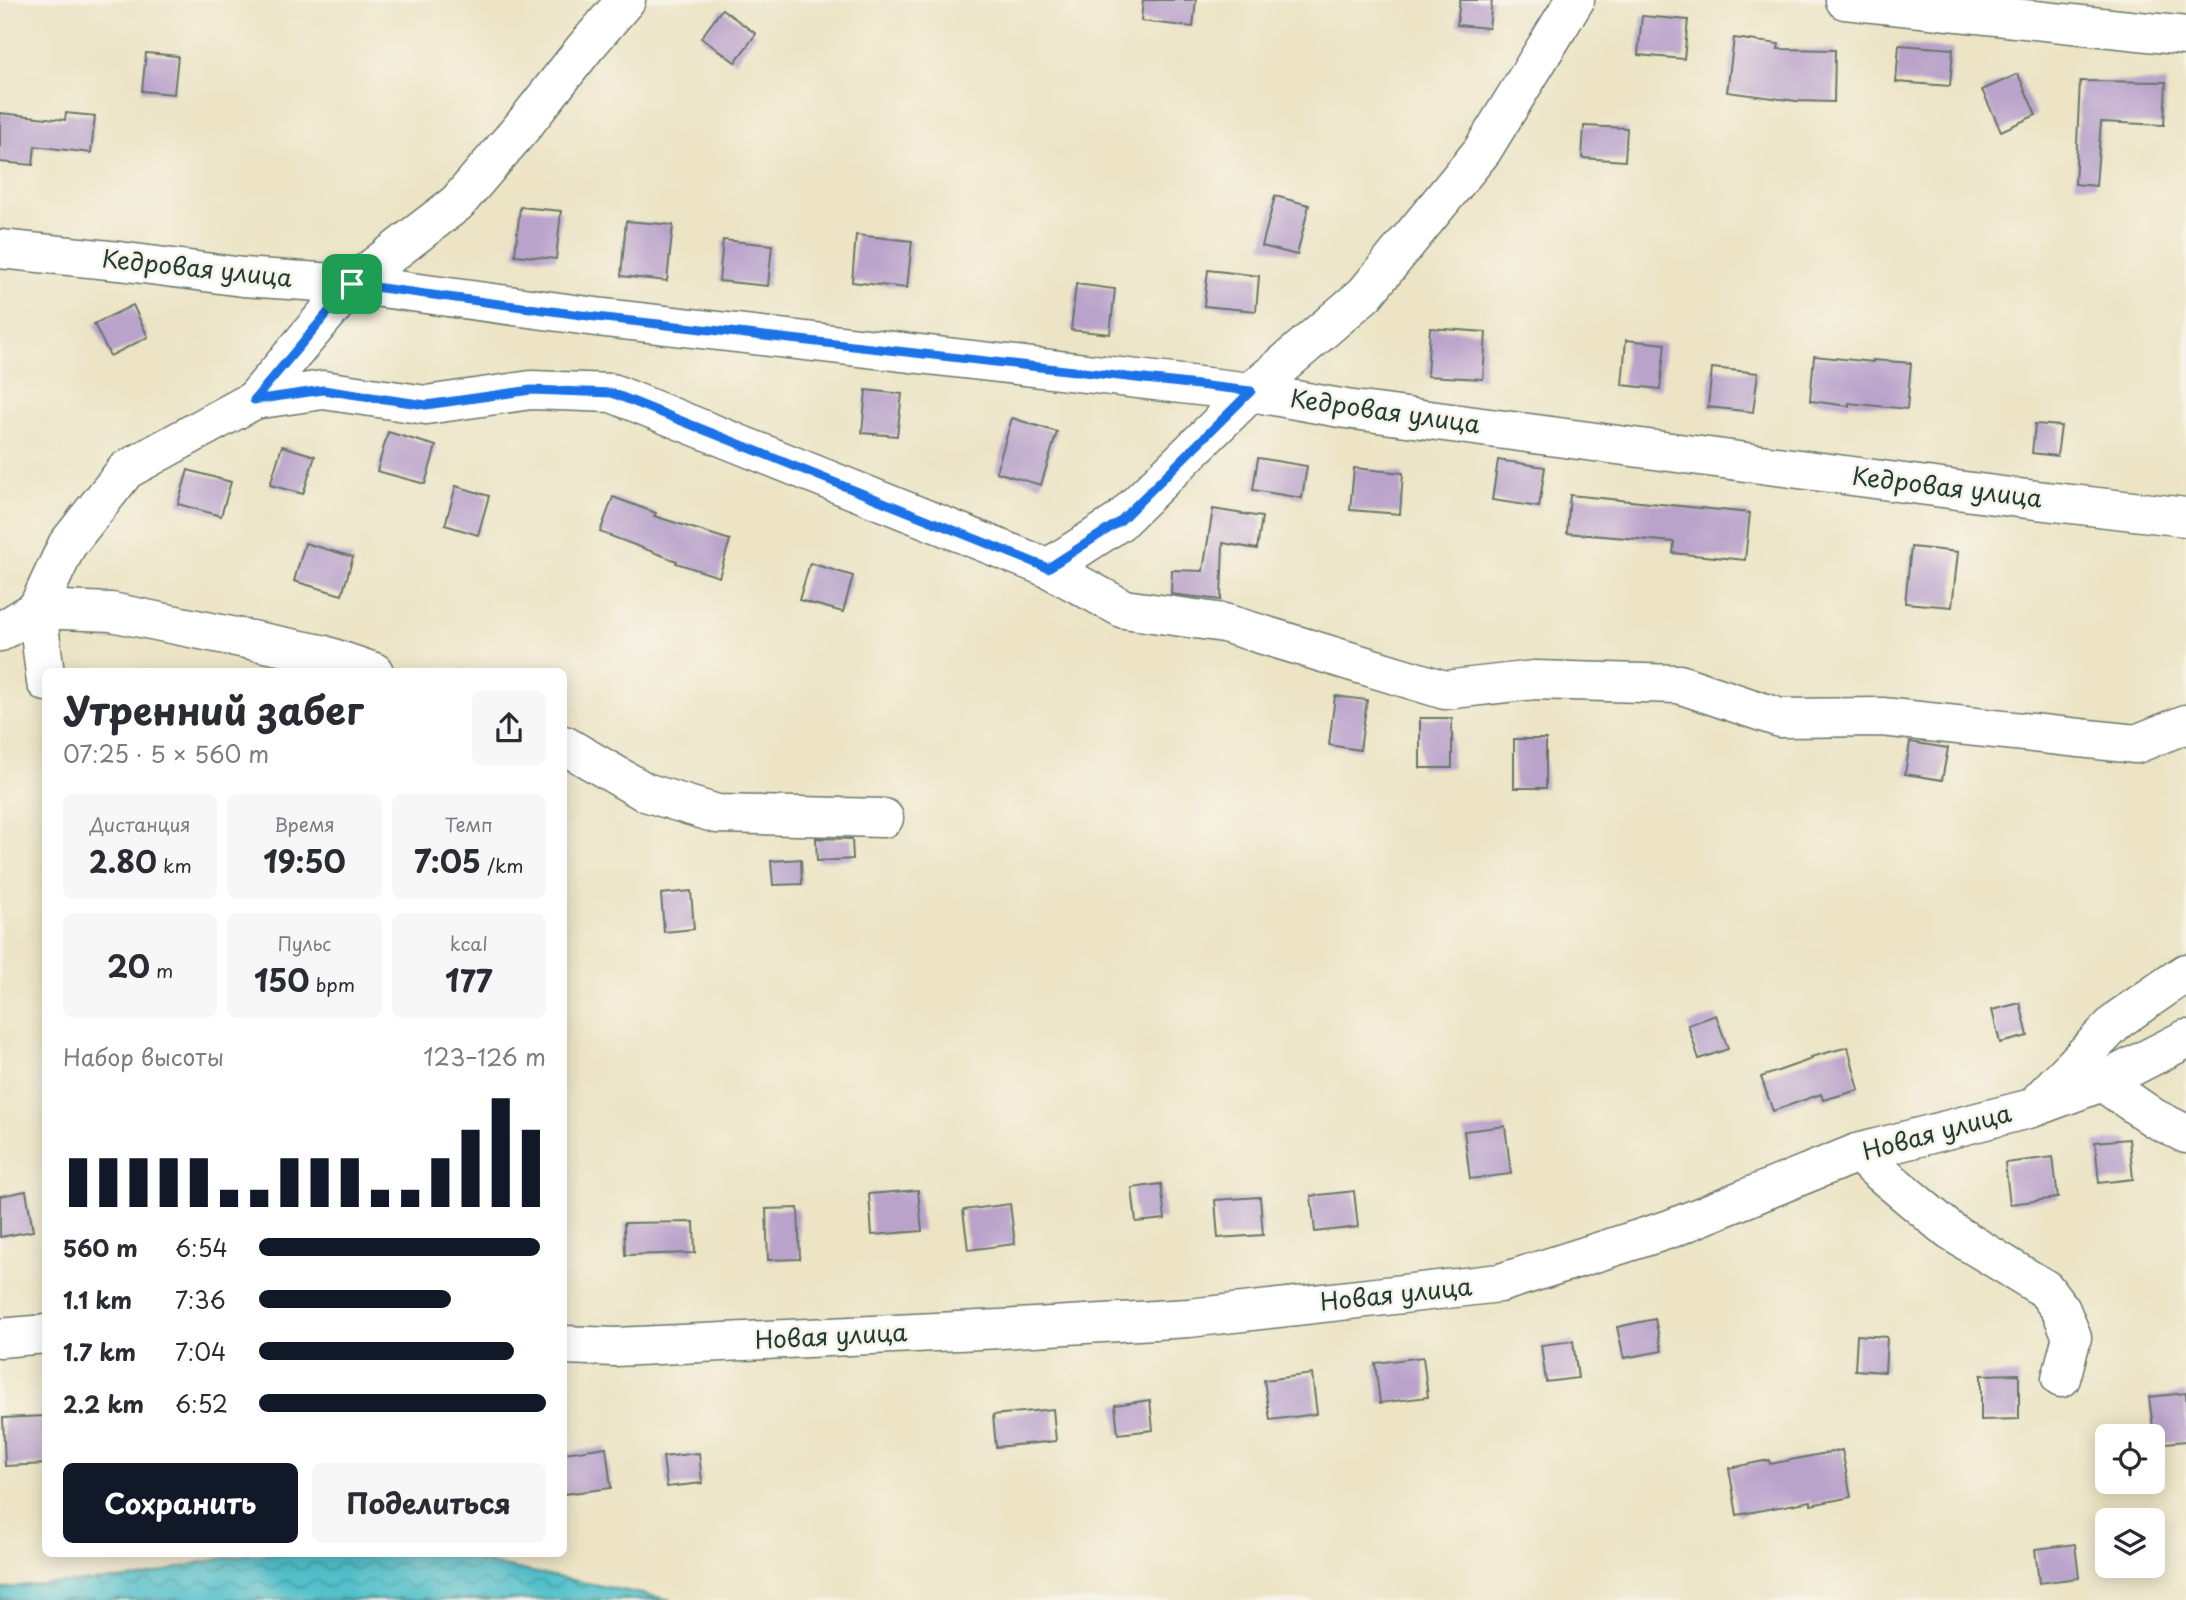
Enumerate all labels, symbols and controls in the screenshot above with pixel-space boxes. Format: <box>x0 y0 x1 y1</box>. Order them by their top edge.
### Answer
street label: Кедровая улица <box>100 239 294 295</box>
pin <box>322 254 382 314</box>
icon: arrive <box>333 265 371 303</box>
street label: Кедровая улица <box>1288 379 1483 441</box>
street label: Кедровая улица <box>1850 456 2044 516</box>
text: Утренний забег <box>63 681 363 738</box>
button: share <box>472 691 546 765</box>
text: 07:25 · 5 × 560 m <box>63 736 269 771</box>
text: Дистанция <box>90 810 191 838</box>
text: Время <box>274 810 335 838</box>
text: Темп <box>445 810 493 838</box>
text: 2.80 <box>89 838 157 883</box>
text: 19:50 <box>263 838 346 883</box>
text: 7:05 <box>414 838 481 883</box>
text: km <box>157 851 192 879</box>
text: /km <box>481 851 524 879</box>
text: Пульс <box>278 929 331 957</box>
text: kcal <box>450 929 488 957</box>
text: 20 <box>107 943 150 988</box>
text: m <box>150 956 173 984</box>
text: 150 <box>254 957 310 1002</box>
text: 177 <box>445 957 493 1002</box>
text: bpm <box>310 970 355 998</box>
text: Набор высоты <box>63 1039 224 1074</box>
text: 123–126 m <box>423 1039 546 1074</box>
street label: Новая улица <box>1858 1094 2015 1168</box>
text: 560 m <box>63 1230 138 1265</box>
text: 6:54 <box>175 1230 228 1265</box>
street label: Новая улица <box>1318 1267 1474 1319</box>
text: 1.1 km <box>63 1282 132 1317</box>
text: 7:36 <box>175 1282 226 1317</box>
street label: Новая улица <box>754 1313 908 1357</box>
text: 1.7 km <box>63 1334 136 1369</box>
text: 7:04 <box>175 1334 226 1369</box>
text: 2.2 km <box>63 1386 144 1421</box>
text: 6:52 <box>175 1386 228 1421</box>
map controls <box>2095 1424 2165 1578</box>
button: locate <box>2095 1424 2165 1494</box>
button: Сохранить <box>63 1463 298 1543</box>
button: Поделиться <box>312 1463 546 1543</box>
button: layers <box>2095 1508 2165 1578</box>

